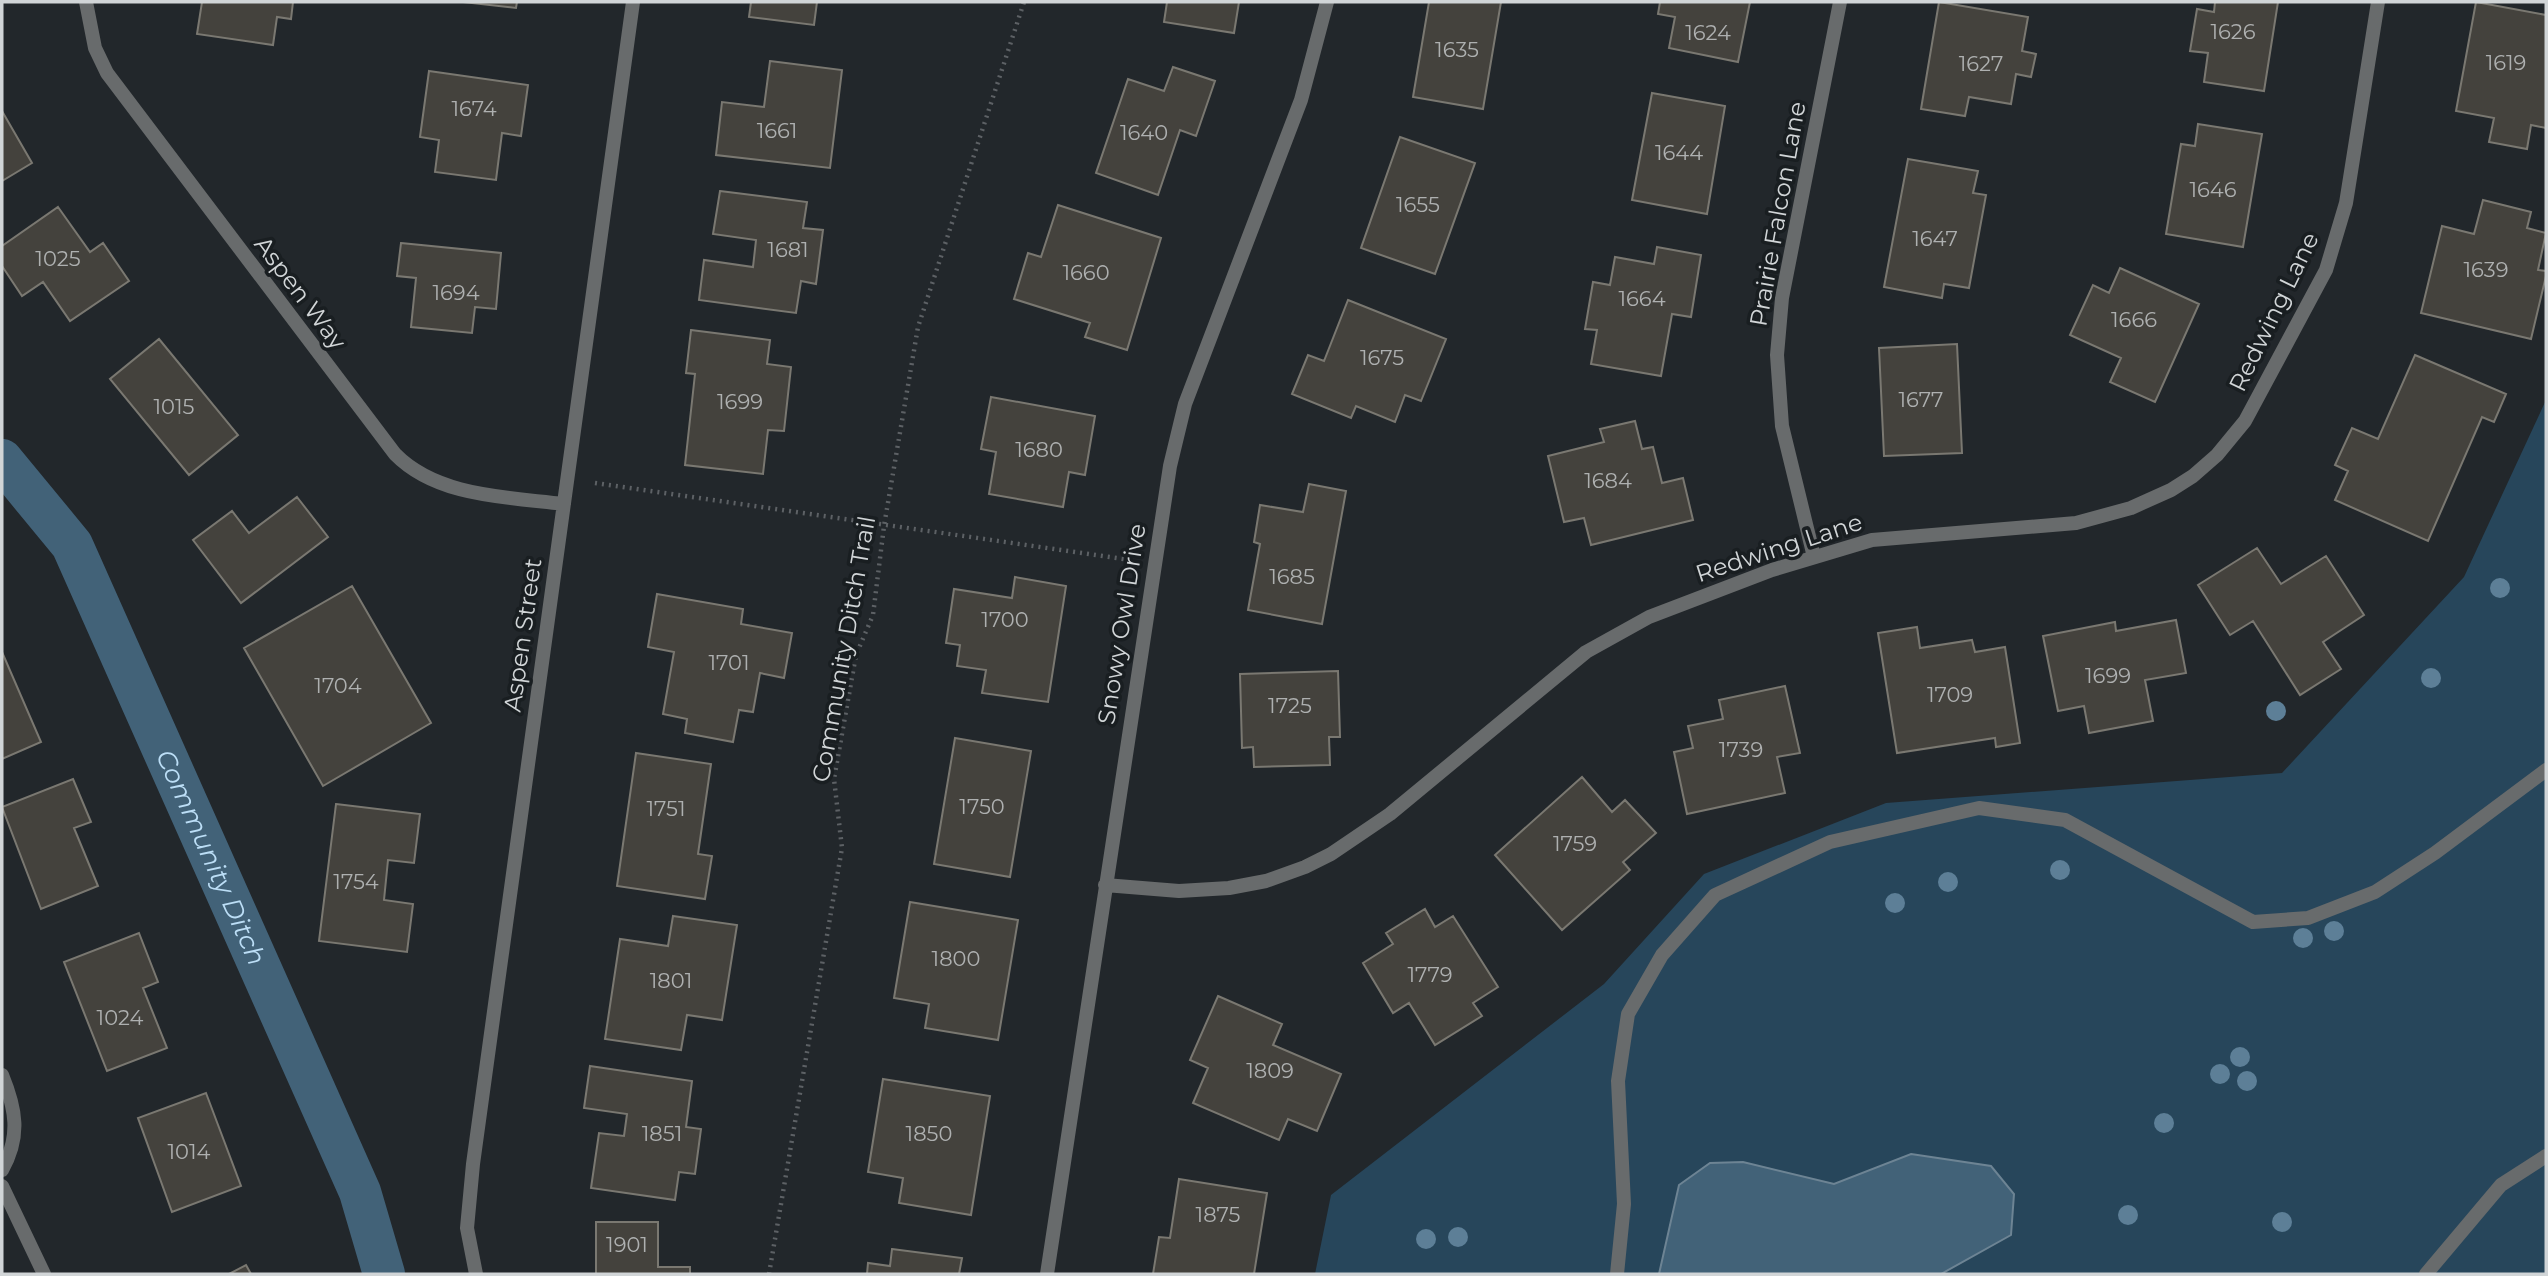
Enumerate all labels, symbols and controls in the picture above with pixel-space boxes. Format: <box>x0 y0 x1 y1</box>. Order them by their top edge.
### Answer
house number: 1626 <box>2210 19 2256 44</box>
house number: 1624 <box>1685 20 1731 45</box>
house number: 1635 <box>1435 37 1479 62</box>
house number: 1619 <box>2486 50 2526 75</box>
house number: 1627 <box>1959 51 2003 76</box>
house number: 1674 <box>451 96 497 121</box>
street label: Prairie Falcon Lane <box>1743 99 1812 329</box>
house number: 1661 <box>757 118 797 143</box>
house number: 1640 <box>1120 120 1168 145</box>
house number: 1644 <box>1655 140 1703 165</box>
house number: 1646 <box>2189 177 2237 202</box>
house number: 1655 <box>1396 192 1440 217</box>
house number: 1647 <box>1912 226 1958 251</box>
street label: Redwing Lane <box>2222 227 2325 396</box>
street label: Aspen Way <box>248 230 352 355</box>
house number: 1681 <box>767 237 809 262</box>
house number: 1025 <box>35 246 81 271</box>
house number: 1639 <box>2463 257 2509 282</box>
house number: 1660 <box>1062 260 1110 285</box>
house number: 1694 <box>432 280 480 305</box>
house number: 1664 <box>1618 286 1666 311</box>
house number: 1666 <box>2111 307 2157 332</box>
house number: 1675 <box>1360 345 1404 370</box>
house number: 1677 <box>1899 387 1943 412</box>
house number: 1699 <box>717 389 763 414</box>
house number: 1015 <box>154 394 195 419</box>
house number: 1680 <box>1015 437 1063 462</box>
house number: 1684 <box>1584 468 1632 493</box>
street label: Redwing Lane <box>1692 507 1866 588</box>
street label: Community Ditch Trail <box>806 514 881 784</box>
street label: Snowy Owl Drive <box>1091 522 1152 726</box>
street label: Aspen Street <box>497 556 548 714</box>
house number: 1685 <box>1269 564 1315 589</box>
house number: 1700 <box>981 607 1029 632</box>
house number: 1701 <box>708 650 750 675</box>
house number: 1699 <box>2085 663 2131 688</box>
house number: 1704 <box>314 673 362 698</box>
house number: 1709 <box>1927 682 1973 707</box>
house number: 1725 <box>1268 693 1312 718</box>
house number: 1739 <box>1719 737 1763 762</box>
water label: Community Ditch <box>149 744 273 970</box>
house number: 1750 <box>959 794 1005 819</box>
house number: 1751 <box>646 796 686 821</box>
house number: 1759 <box>1553 831 1597 856</box>
house number: 1754 <box>333 869 379 894</box>
house number: 1800 <box>932 946 980 971</box>
house number: 1779 <box>1407 962 1453 987</box>
house number: 1801 <box>650 968 692 993</box>
house number: 1024 <box>97 1005 144 1030</box>
house number: 1809 <box>1246 1058 1294 1083</box>
house number: 1851 <box>642 1121 682 1146</box>
house number: 1850 <box>906 1121 952 1146</box>
house number: 1014 <box>168 1139 211 1164</box>
house number: 1875 <box>1196 1202 1241 1227</box>
house number: 1901 <box>606 1232 648 1257</box>

